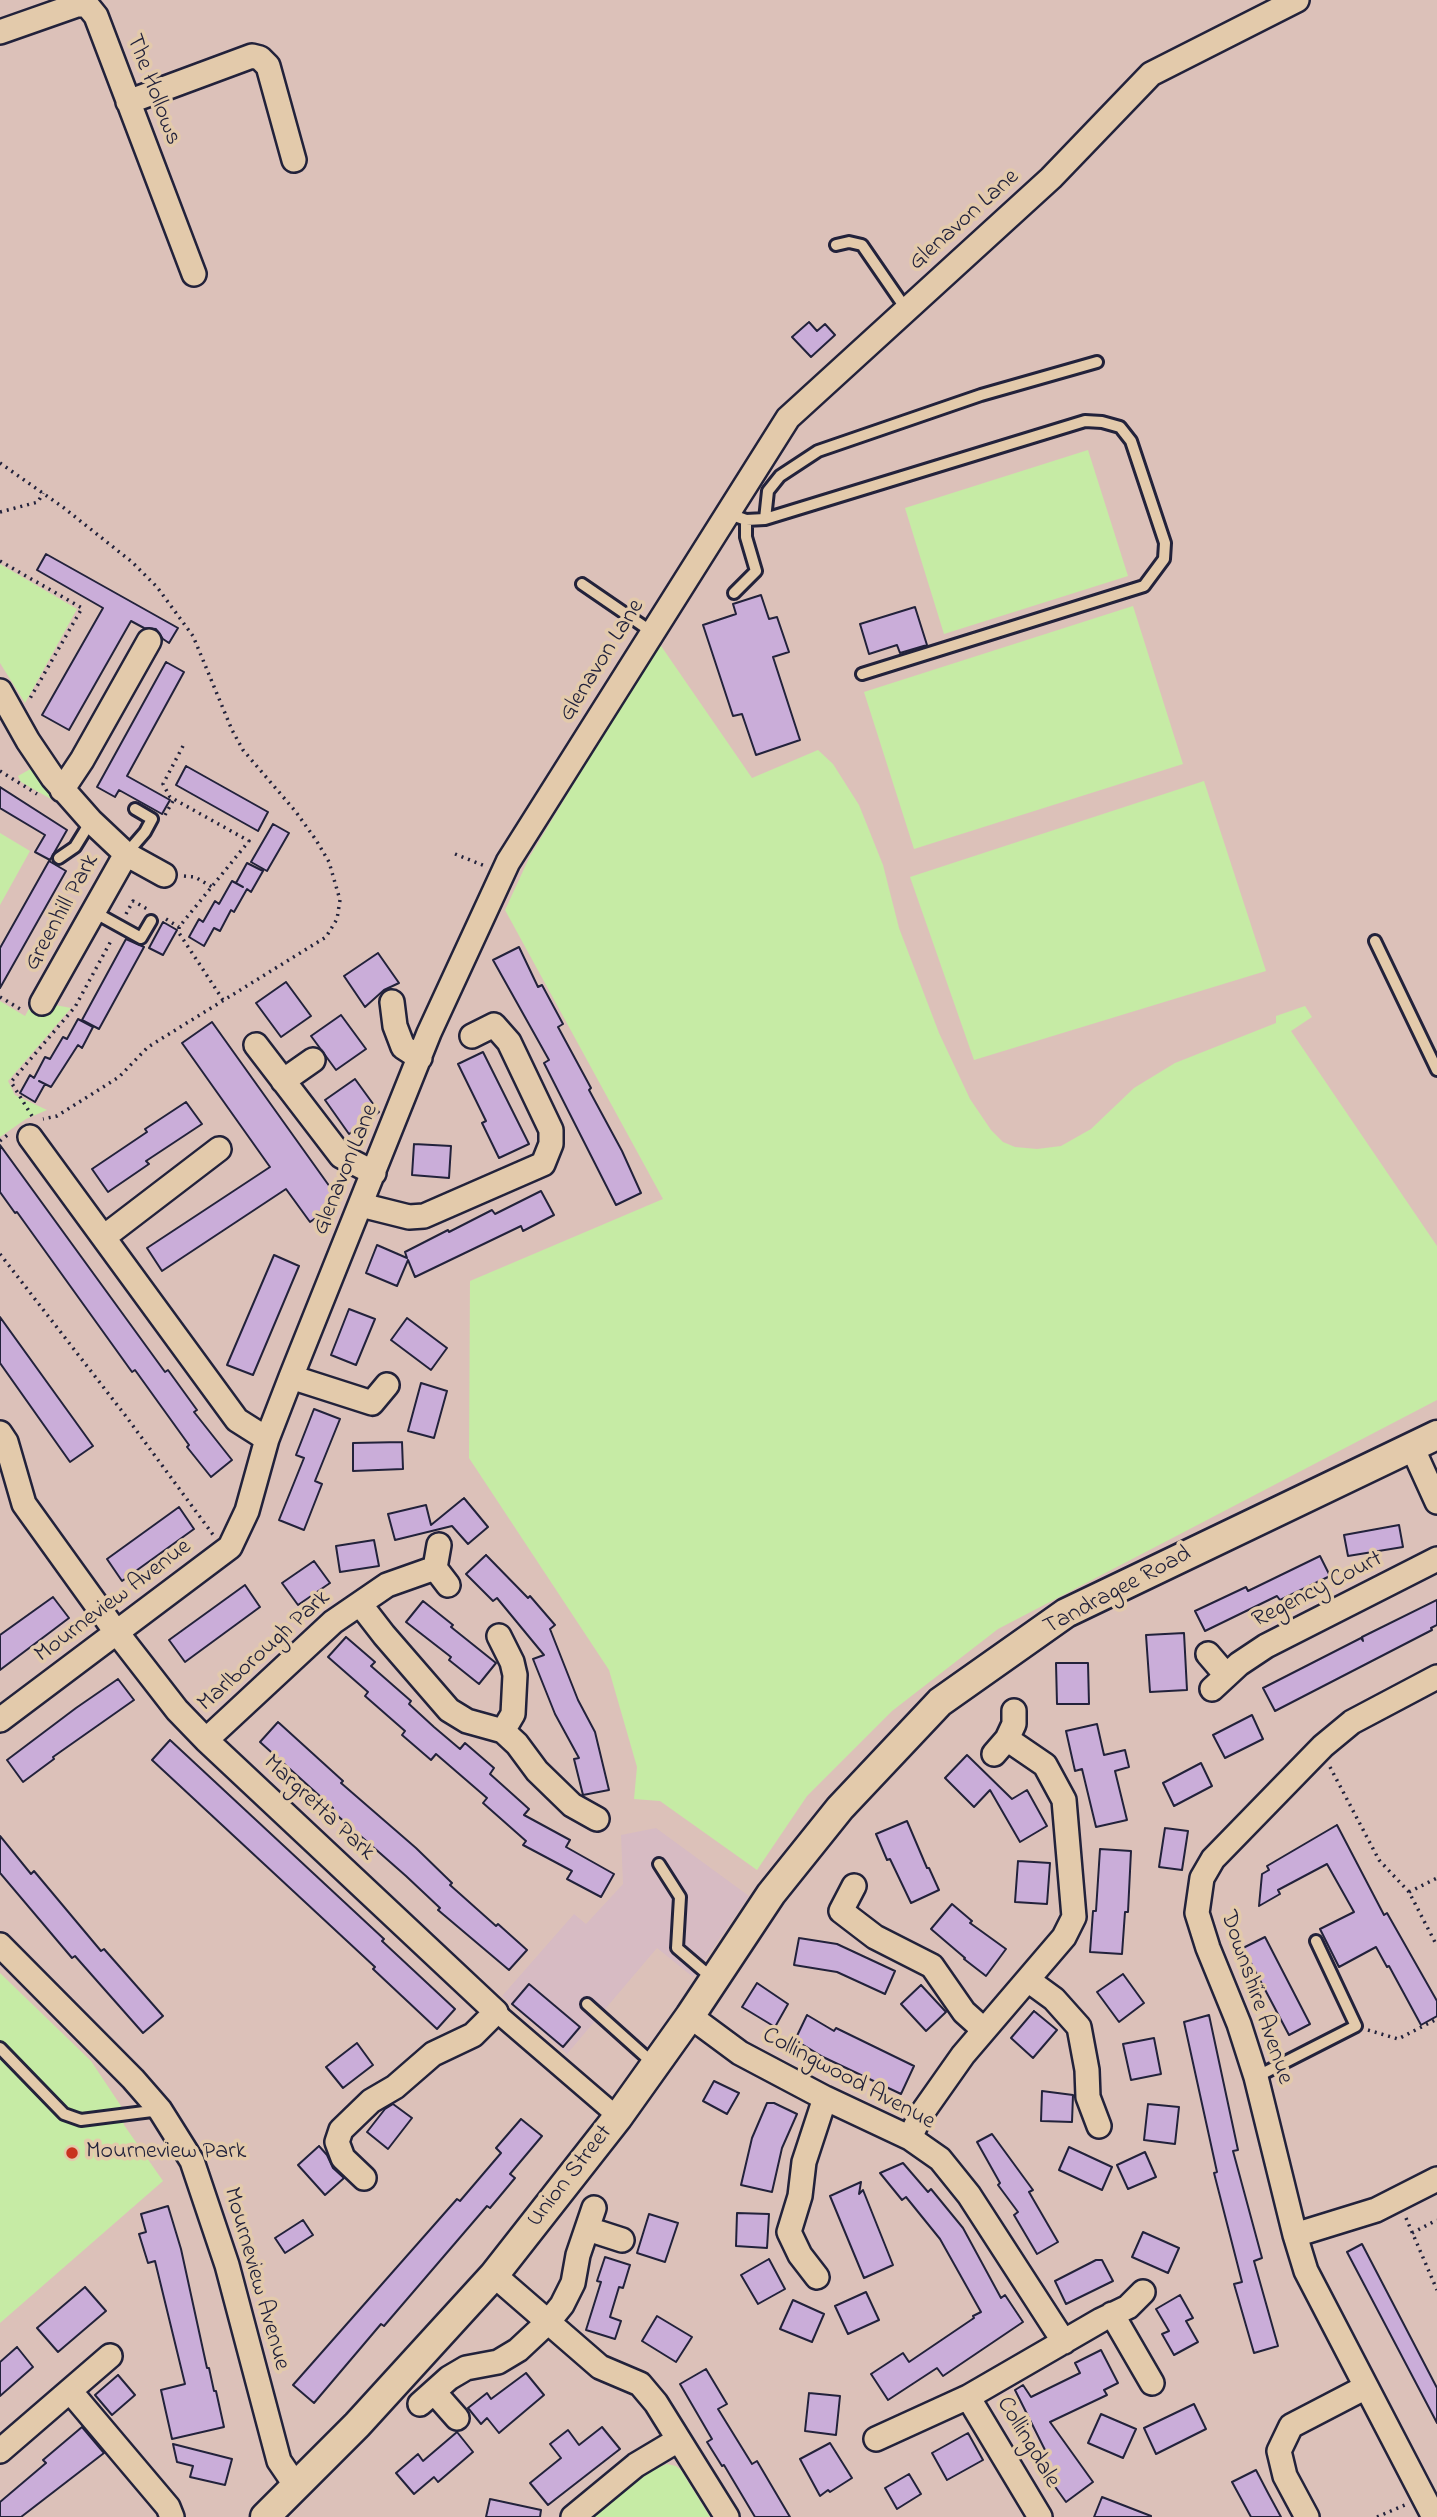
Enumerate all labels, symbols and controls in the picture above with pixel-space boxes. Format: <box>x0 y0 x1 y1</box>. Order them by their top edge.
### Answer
street label: The Hollows <box>118 31 186 149</box>
street label: Glenavon Lane <box>904 164 1026 278</box>
street label: Glenavon Lane <box>554 595 652 727</box>
street label: Greenhill Park <box>19 850 107 976</box>
street label: Glenavon Lane <box>308 1100 386 1240</box>
street label: Mourneview Avenue <box>30 1534 198 1670</box>
street label: Tandragee Road <box>1039 1541 1197 1643</box>
street label: Regency Court <box>1248 1546 1388 1636</box>
street label: Marlborough Park <box>193 1585 337 1719</box>
street label: Margretta Park <box>256 1750 380 1868</box>
street label: Downshire Avenue <box>1212 1907 1298 2089</box>
street label: Collingwood Avenue <box>757 2022 939 2138</box>
street label: Union Street <box>522 2120 620 2234</box>
place label: Mourneview Park <box>86 2139 246 2167</box>
marker: Mourneview Park <box>64 2145 80 2161</box>
street label: Mourneview Avenue <box>215 2184 295 2374</box>
street label: Collingdale <box>989 2392 1065 2494</box>

